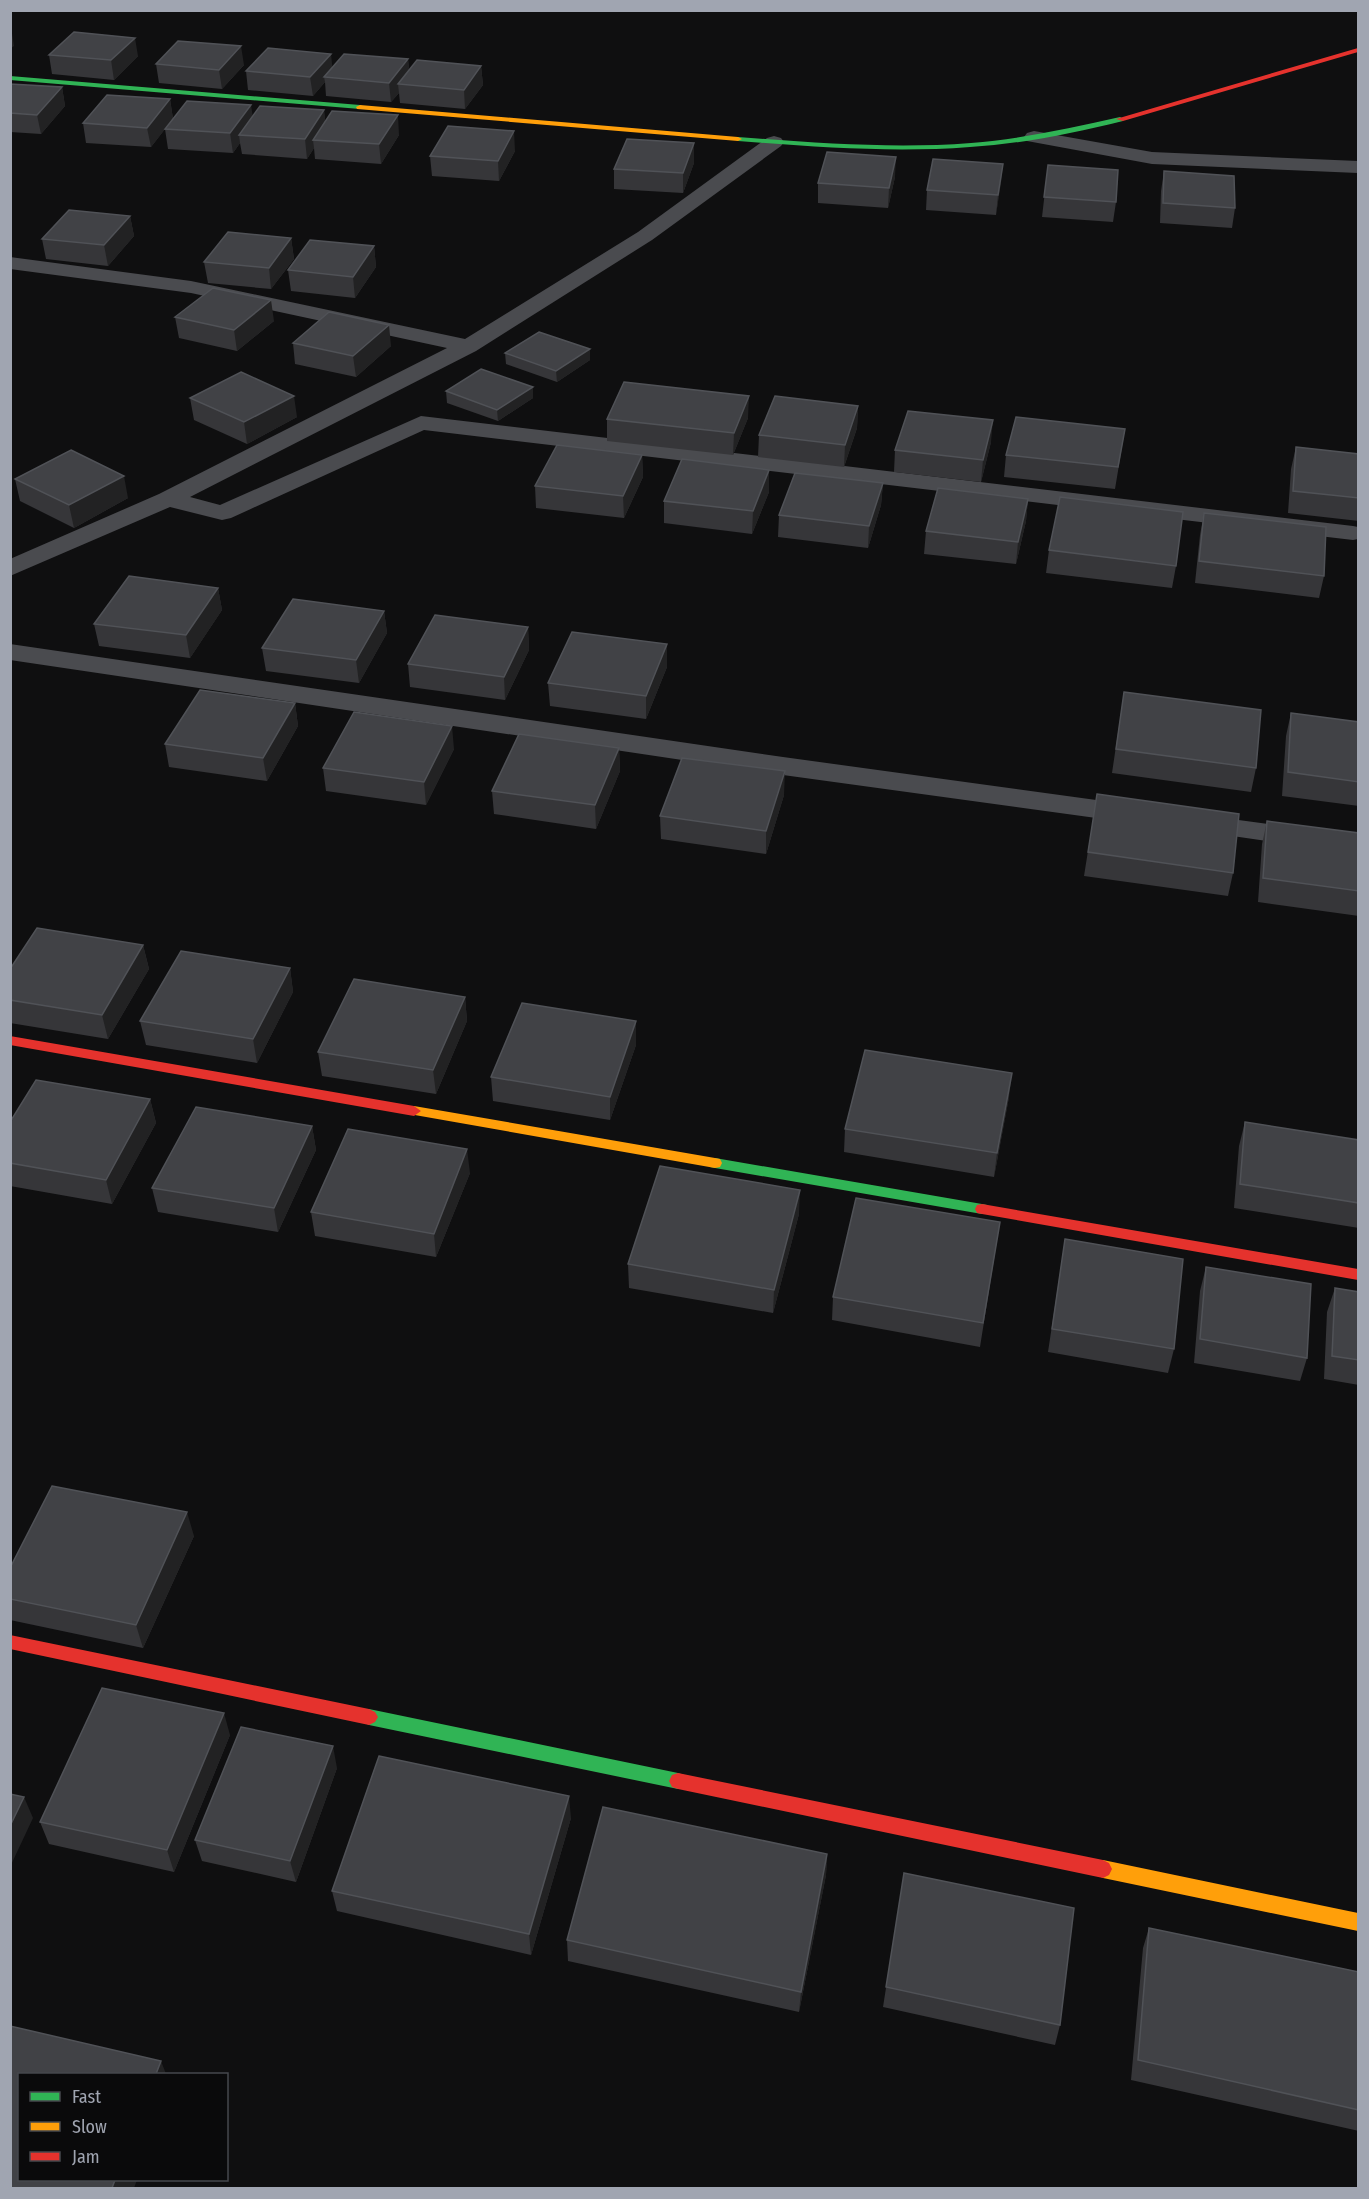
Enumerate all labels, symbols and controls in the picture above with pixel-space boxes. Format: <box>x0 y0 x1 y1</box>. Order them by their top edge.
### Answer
legend <box>18 2073 228 2181</box>
text: Fast <box>72 2086 101 2108</box>
text: Slow <box>72 2116 107 2138</box>
text: Jam <box>72 2146 100 2168</box>

